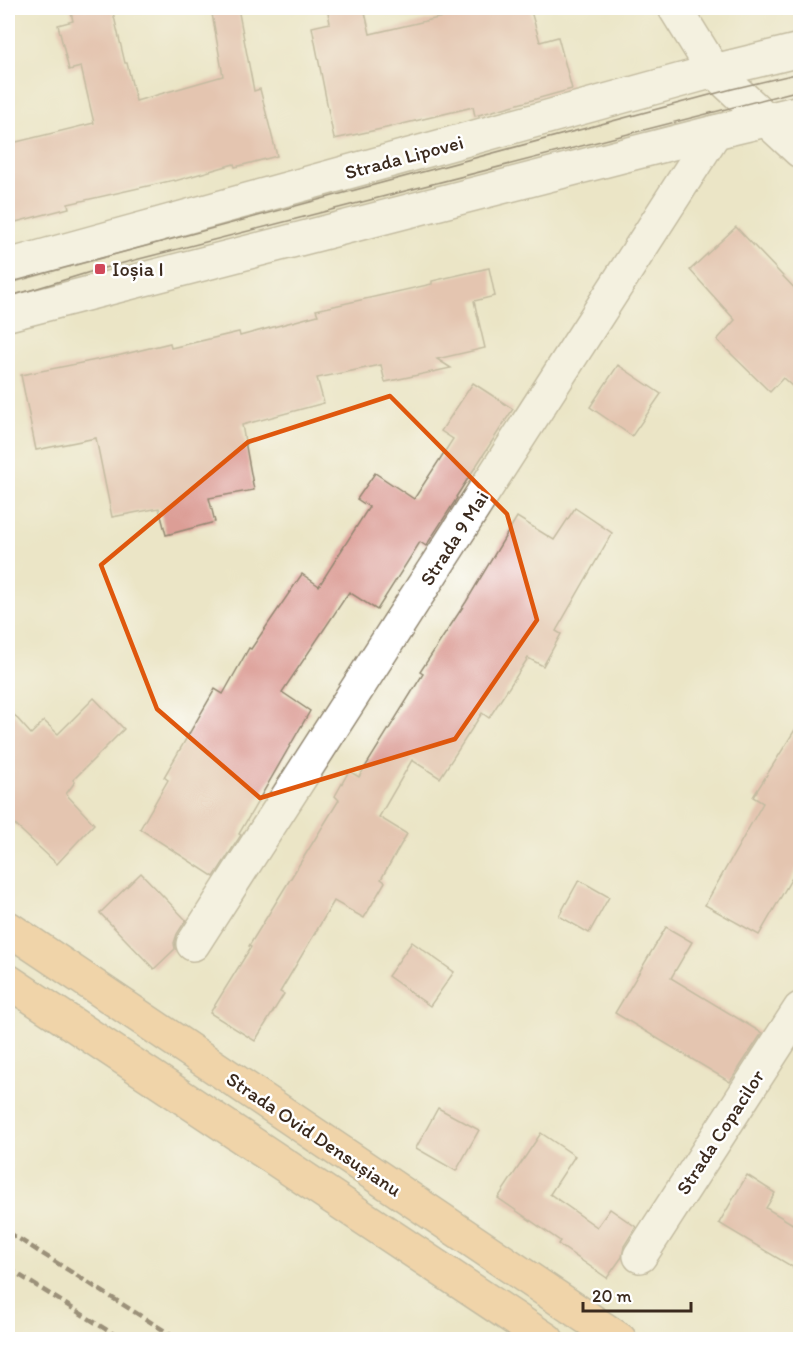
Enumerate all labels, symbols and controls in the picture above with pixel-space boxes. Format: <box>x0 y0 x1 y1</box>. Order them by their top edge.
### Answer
street label: Strada Lipovei <box>342 130 466 184</box>
place label: Ioșia I <box>112 257 164 281</box>
marker: Ioșia I <box>93 262 107 276</box>
street label: Strada 9 Mai <box>414 486 494 590</box>
street label: Strada Copacilor <box>671 1065 769 1199</box>
street label: Strada Ovid Densușianu <box>222 1066 406 1202</box>
scale bar <box>583 1275 691 1313</box>
text: 20 m <box>592 1285 632 1307</box>

